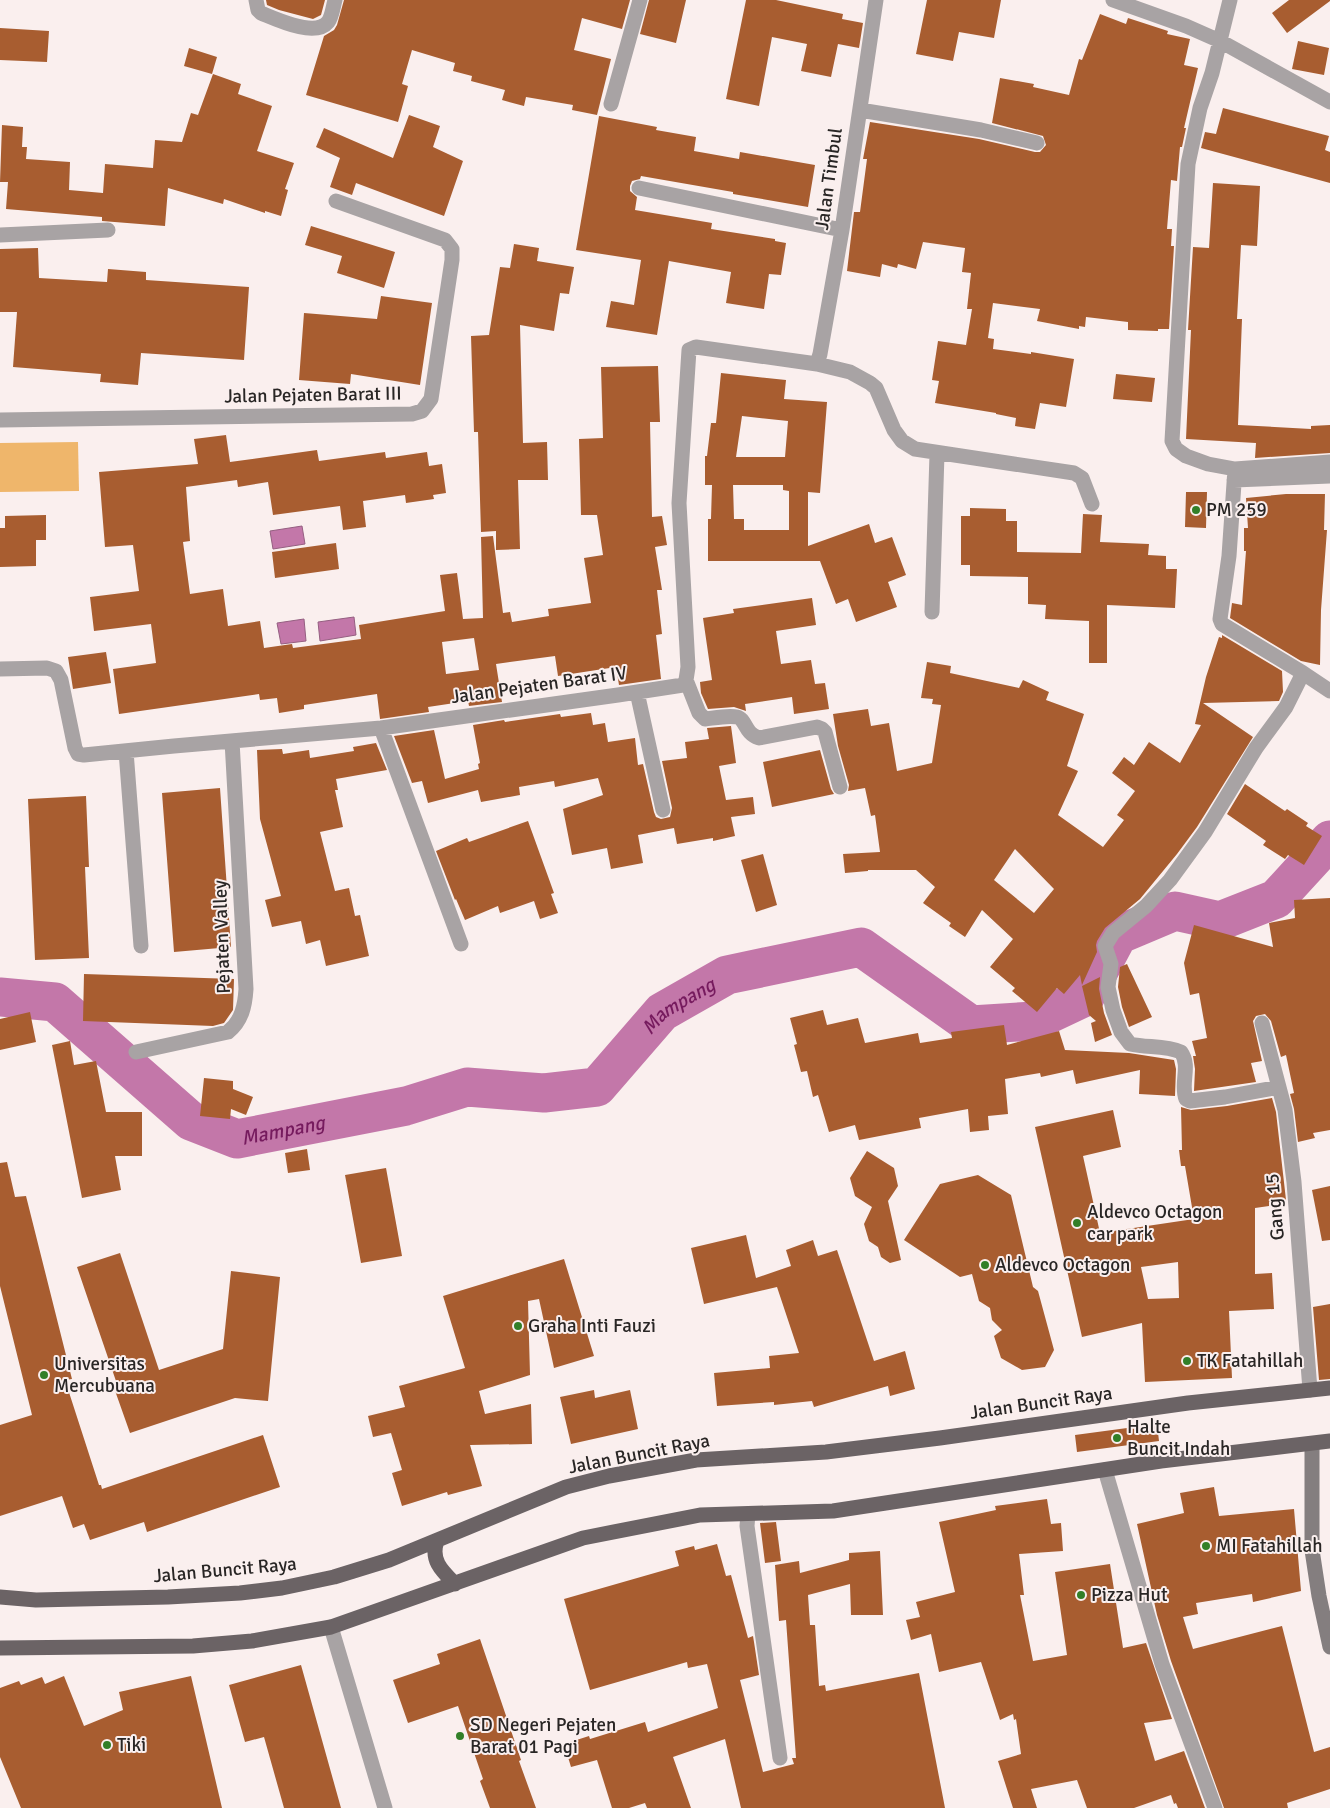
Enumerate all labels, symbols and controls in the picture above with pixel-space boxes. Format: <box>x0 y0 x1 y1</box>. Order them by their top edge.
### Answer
street label: Jalan Timbul <box>810 126 848 232</box>
street label: Jalan Pejaten Barat III <box>224 381 402 409</box>
place label: PM 259 <box>1206 498 1267 522</box>
marker: PM 259 <box>1190 504 1202 516</box>
street label: Jalan Pejaten Barat IV <box>450 661 628 709</box>
street label: Pejaten Valley <box>208 880 236 994</box>
water label: Mampang <box>636 971 721 1039</box>
water label: Mampang <box>239 1109 328 1150</box>
street label: Gang 15 <box>1260 1173 1290 1241</box>
place label: Aldevco Octagon car park <box>1087 1200 1223 1246</box>
marker: Aldevco Octagon car park <box>1071 1217 1083 1229</box>
place label: Aldevco Octagon <box>995 1253 1131 1277</box>
marker: Aldevco Octagon <box>979 1259 991 1271</box>
place label: Graha Inti Fauzi <box>528 1314 656 1338</box>
marker: Graha Inti Fauzi <box>512 1320 524 1332</box>
place label: TK Fatahillah <box>1197 1349 1303 1373</box>
place label: Universitas Mercubuana <box>54 1352 155 1398</box>
marker: TK Fatahillah <box>1181 1355 1193 1367</box>
marker: Universitas Mercubuana <box>38 1369 50 1381</box>
street label: Jalan Buncit Raya <box>968 1381 1114 1425</box>
place label: Halte Buncit Indah <box>1127 1415 1230 1461</box>
street label: Jalan Buncit Raya <box>566 1429 712 1479</box>
marker: Halte Buncit Indah <box>1111 1432 1123 1444</box>
place label: MI Fatahillah <box>1216 1534 1323 1558</box>
marker: MI Fatahillah <box>1200 1540 1212 1552</box>
street label: Jalan Buncit Raya <box>152 1552 298 1588</box>
place label: Pizza Hut <box>1091 1583 1168 1607</box>
marker: Pizza Hut <box>1075 1589 1087 1601</box>
place label: SD Negeri Pejaten Barat 01 Pagi <box>470 1713 617 1759</box>
marker: SD Negeri Pejaten Barat 01 Pagi <box>454 1730 466 1742</box>
place label: Tiki <box>117 1733 146 1757</box>
marker: Tiki <box>101 1739 113 1751</box>

